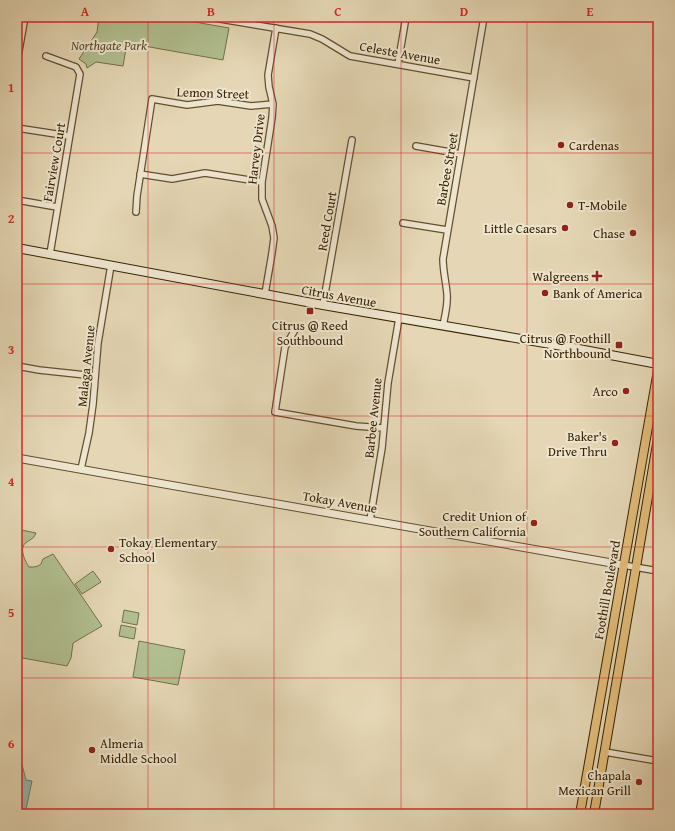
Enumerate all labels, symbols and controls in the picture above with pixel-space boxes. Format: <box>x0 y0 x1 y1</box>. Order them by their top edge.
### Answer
text: A <box>81 2 90 21</box>
text: B <box>207 2 215 21</box>
text: C <box>334 2 342 21</box>
text: D <box>460 2 468 21</box>
text: E <box>587 2 594 21</box>
park label: Northgate Park <box>71 36 147 55</box>
street label: Celeste Avenue <box>358 37 442 69</box>
text: 1 <box>8 78 14 97</box>
street label: Lemon Street <box>176 82 250 104</box>
street label: Harvey Drive <box>242 113 270 185</box>
street label: Fairview Court <box>38 121 70 203</box>
street label: Barbee Street <box>431 131 463 207</box>
place label: Cardenas <box>569 136 619 155</box>
marker: Cardenas <box>556 140 566 150</box>
street label: Reed Court <box>312 189 342 252</box>
place label: T-Mobile <box>578 196 627 215</box>
marker: T-Mobile <box>565 200 575 210</box>
text: 2 <box>8 209 15 228</box>
place label: Little Caesars <box>484 219 557 238</box>
marker: Little Caesars <box>560 223 570 233</box>
place label: Chase <box>593 224 625 243</box>
marker: Chase <box>628 228 638 238</box>
place label: Walgreens <box>532 267 589 286</box>
marker: Walgreens <box>592 271 602 281</box>
street label: Citrus Avenue <box>300 280 378 312</box>
place label: Bank of America <box>553 284 643 303</box>
marker: Bank of America <box>540 288 550 298</box>
marker: Citrus @ Reed Southbound <box>305 306 315 316</box>
place label: Citrus @ Reed Southbound <box>272 316 348 350</box>
street label: Malaga Avenue <box>72 324 100 408</box>
place label: Citrus @ Foothill Northbound <box>520 329 611 363</box>
text: 3 <box>8 340 14 359</box>
marker: Citrus @ Foothill Northbound <box>614 340 624 350</box>
street label: Barbee Avenue <box>359 377 387 459</box>
place label: Arco <box>593 382 618 401</box>
marker: Arco <box>621 386 631 396</box>
place label: Baker's Drive Thru <box>548 427 607 461</box>
marker: Baker's Drive Thru <box>610 438 620 448</box>
text: 4 <box>8 472 15 491</box>
street label: Tokay Avenue <box>301 486 379 518</box>
place label: Credit Union of Southern California <box>419 507 528 541</box>
marker: Credit Union of Southern California <box>529 518 539 528</box>
place label: Tokay Elementary School <box>119 533 218 567</box>
street label: Foothill Boulevard <box>589 539 625 641</box>
marker: Tokay Elementary School <box>106 544 116 554</box>
text: 5 <box>8 603 15 622</box>
text: 6 <box>8 734 15 753</box>
place label: Almeria Middle School <box>100 734 177 768</box>
marker: Almeria Middle School <box>87 745 97 755</box>
place label: Chapala Mexican Grill <box>558 766 632 800</box>
marker: Chapala Mexican Grill <box>634 777 644 787</box>

